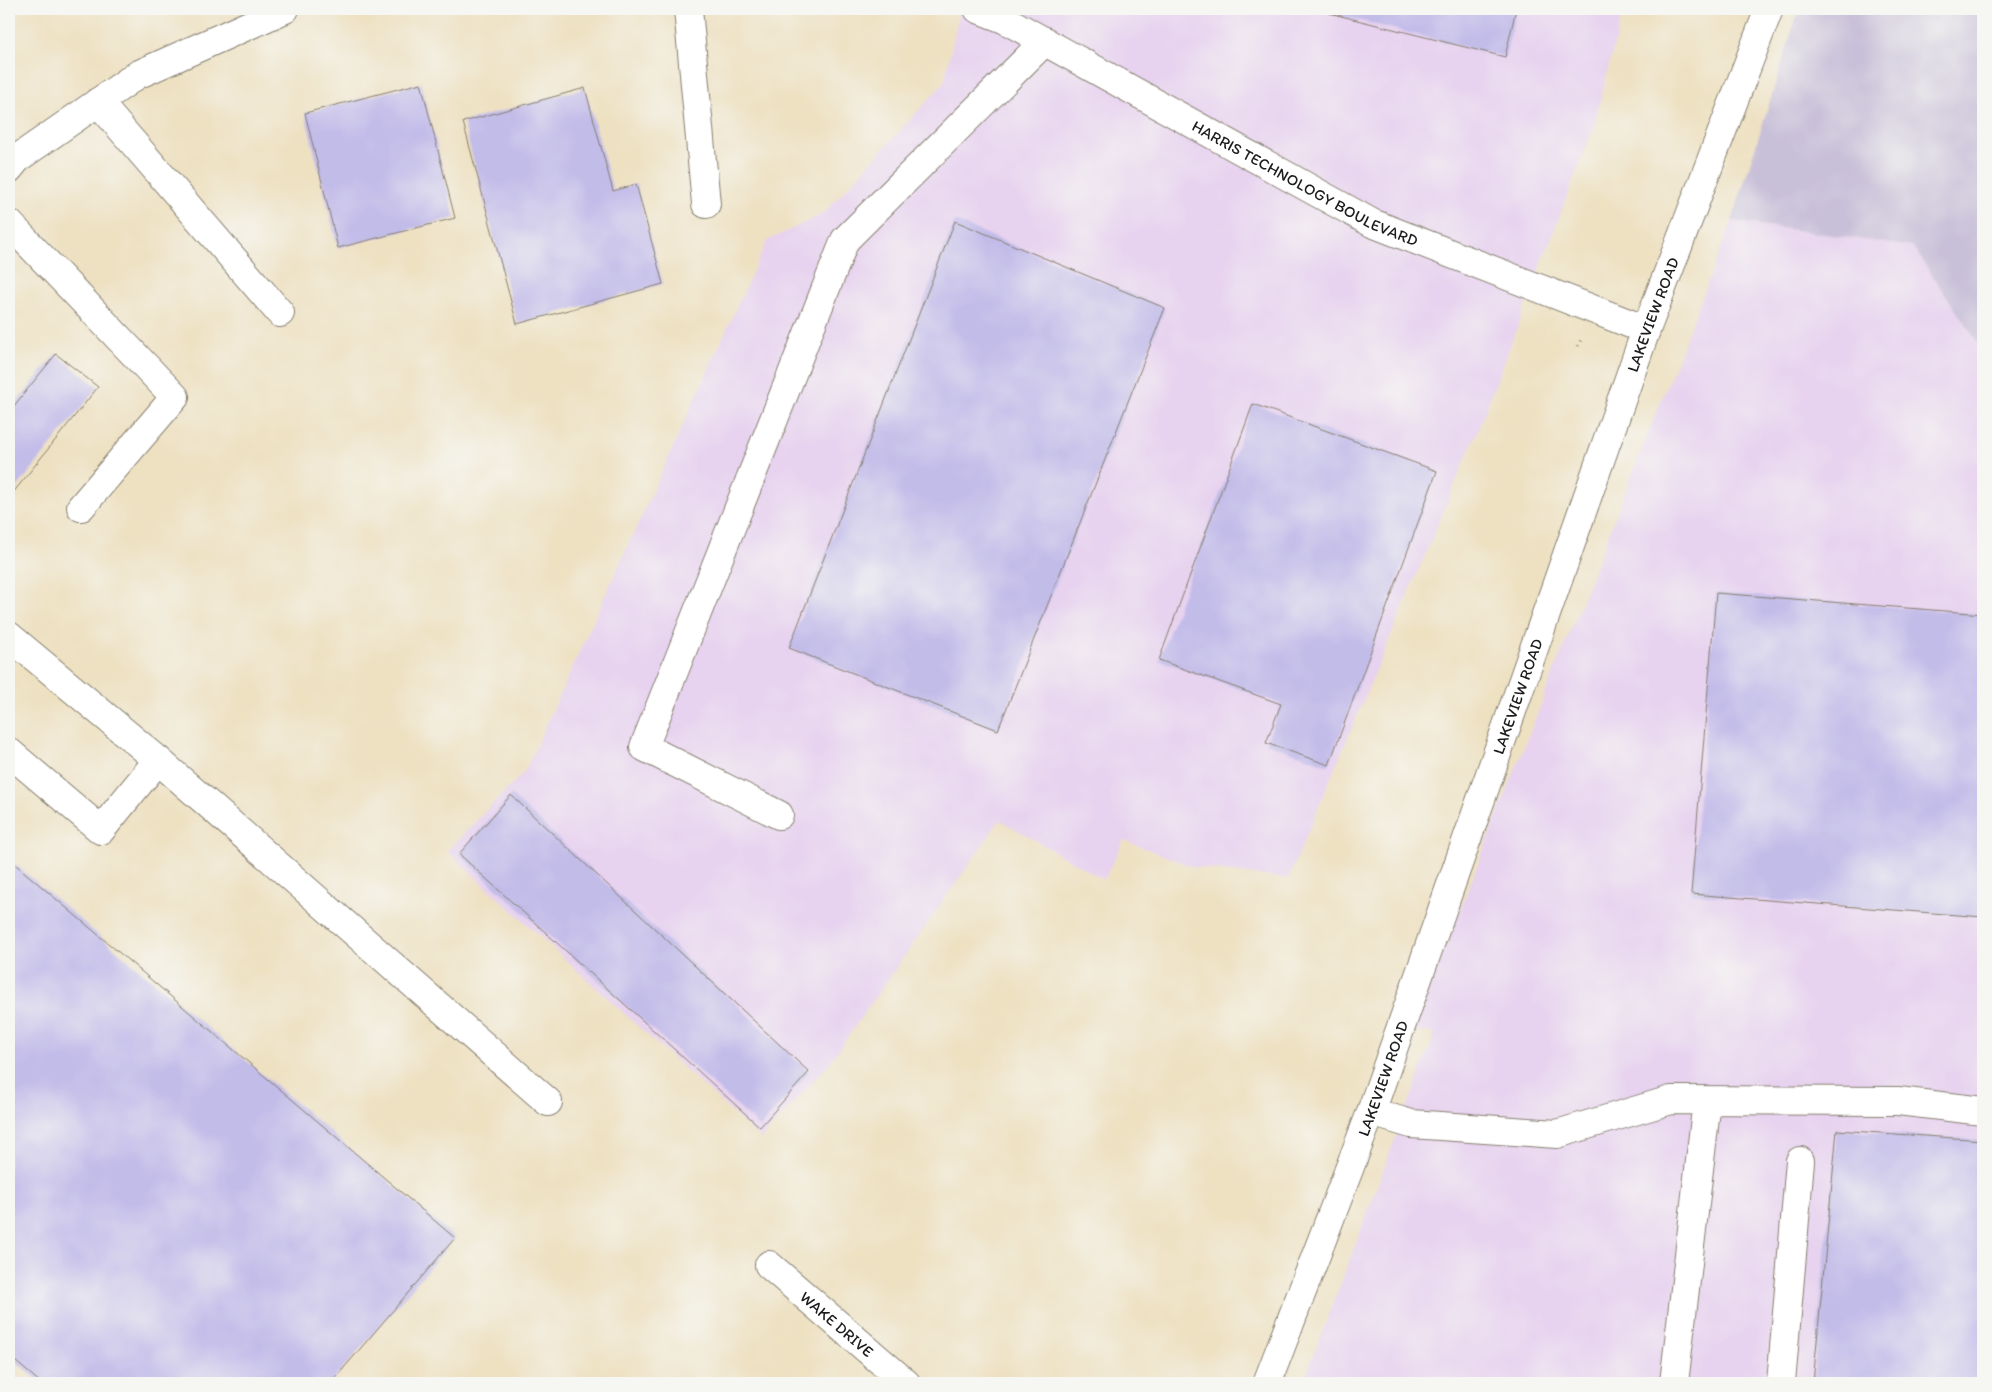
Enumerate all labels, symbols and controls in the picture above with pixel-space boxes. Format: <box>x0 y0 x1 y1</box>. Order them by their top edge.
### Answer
street label: HARRIS TECHNOLOGY BOULEVARD <box>1189 116 1421 250</box>
street label: LAKEVIEW ROAD <box>1623 255 1683 375</box>
street label: LAKEVIEW ROAD <box>1489 636 1547 757</box>
street label: LAKEVIEW ROAD <box>1354 1018 1412 1139</box>
street label: WAKE DRIVE <box>796 1287 878 1361</box>

